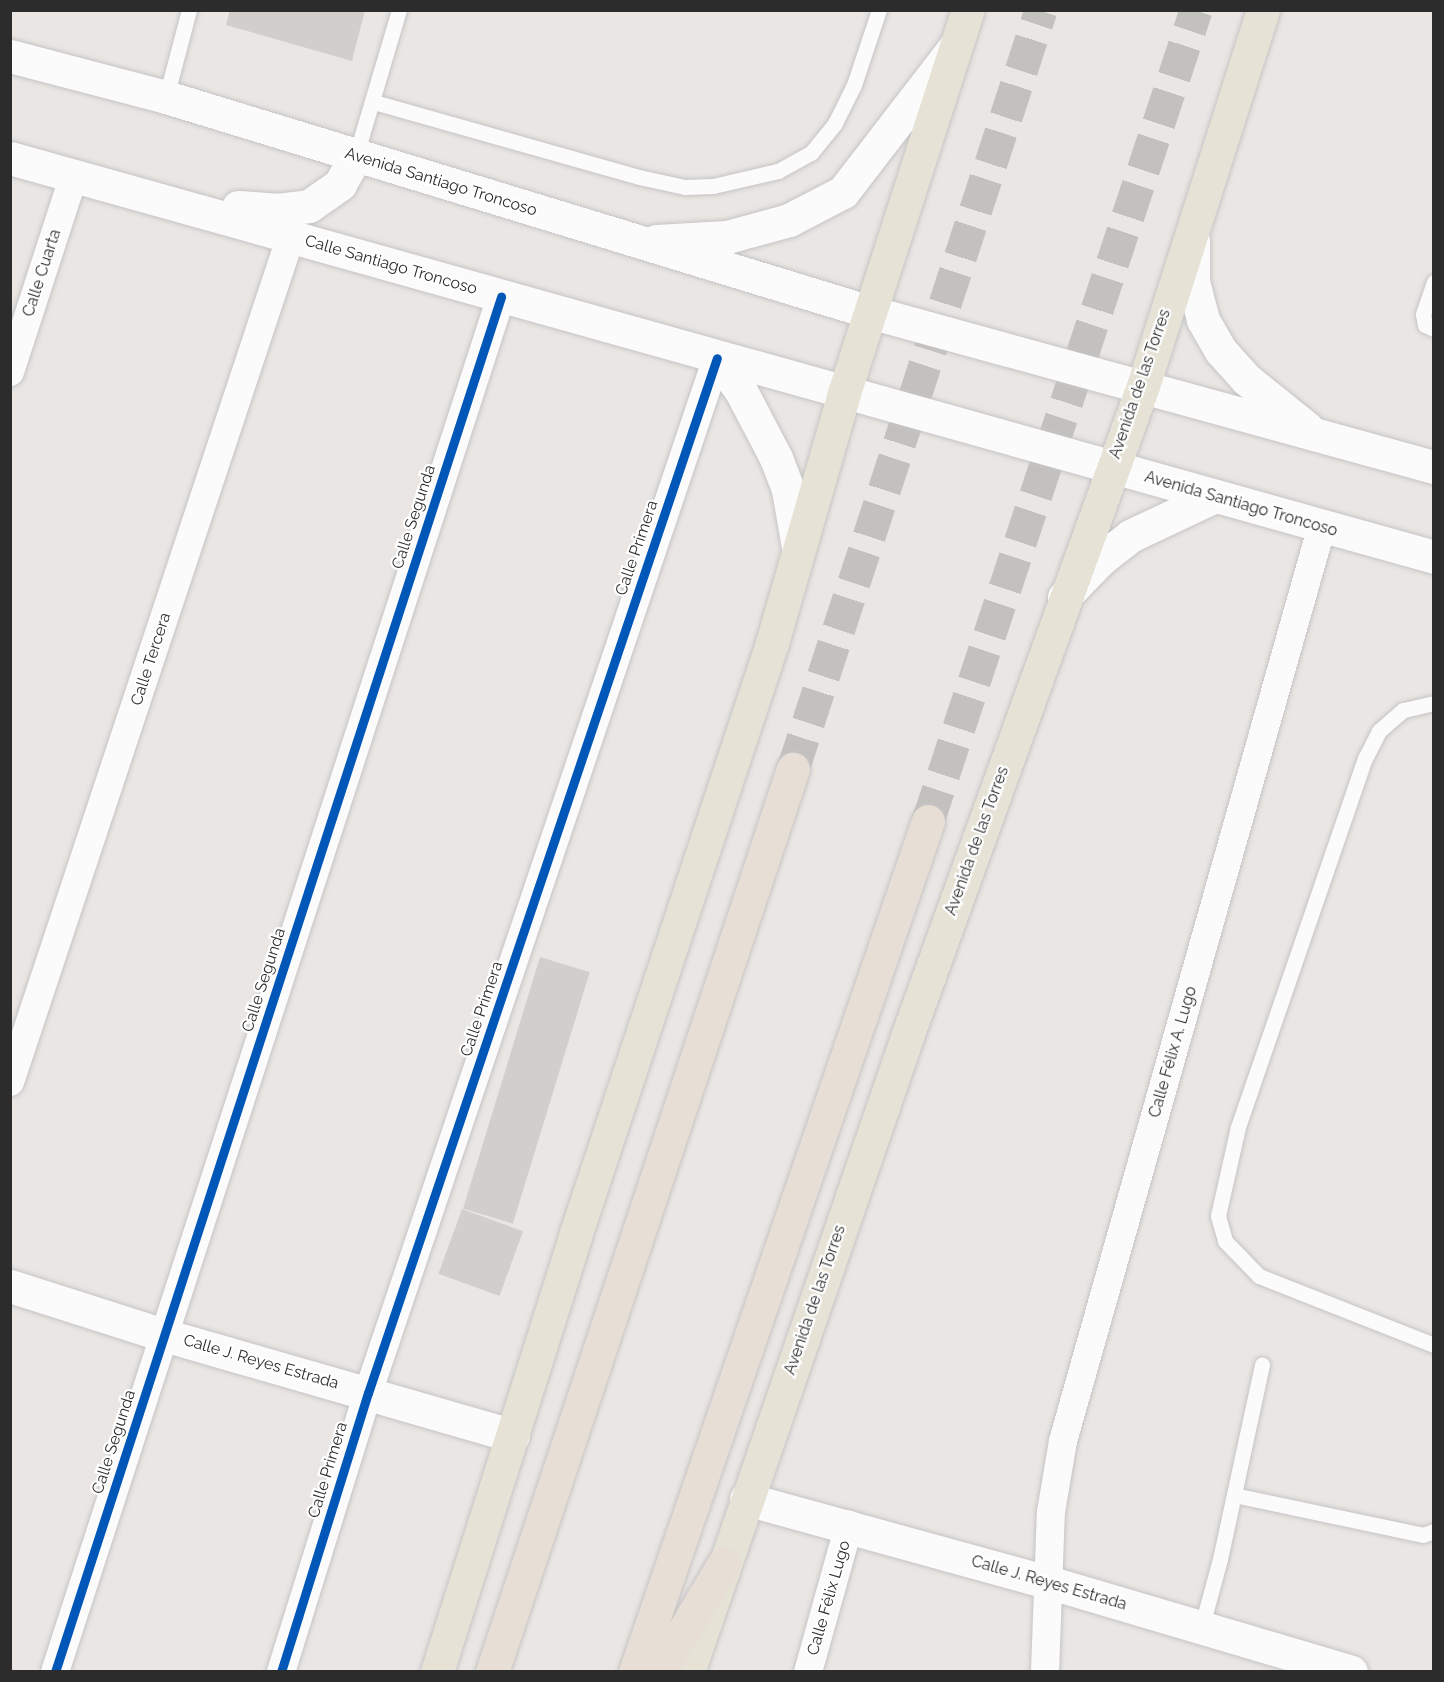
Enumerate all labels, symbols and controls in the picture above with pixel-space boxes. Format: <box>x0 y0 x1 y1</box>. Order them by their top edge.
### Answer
street label: Avenida Santiago Troncoso <box>342 144 540 220</box>
street label: Calle Cuarta <box>19 227 65 319</box>
street label: Calle Santiago Troncoso <box>303 231 479 299</box>
street label: Avenida de las Torres <box>1105 306 1175 462</box>
street label: Calle Segunda <box>388 463 440 571</box>
street label: Avenida Santiago Troncoso <box>1142 467 1340 541</box>
street label: Calle Primera <box>612 498 662 598</box>
street label: Calle Tercera <box>127 610 175 708</box>
street label: Avenida de las Torres <box>941 764 1013 918</box>
street label: Calle Segunda <box>238 926 290 1034</box>
street label: Calle Primera <box>457 959 507 1059</box>
street label: Calle Félix A. Lugo <box>1145 984 1201 1120</box>
street label: Avenida de las Torres <box>780 1222 850 1378</box>
street label: Calle J. Reyes Estrada <box>181 1331 341 1393</box>
street label: Calle Segunda <box>88 1388 140 1496</box>
street label: Calle Primera <box>304 1420 352 1520</box>
street label: Calle Félix Lugo <box>803 1538 855 1658</box>
street label: Calle J. Reyes Estrada <box>969 1552 1129 1614</box>

